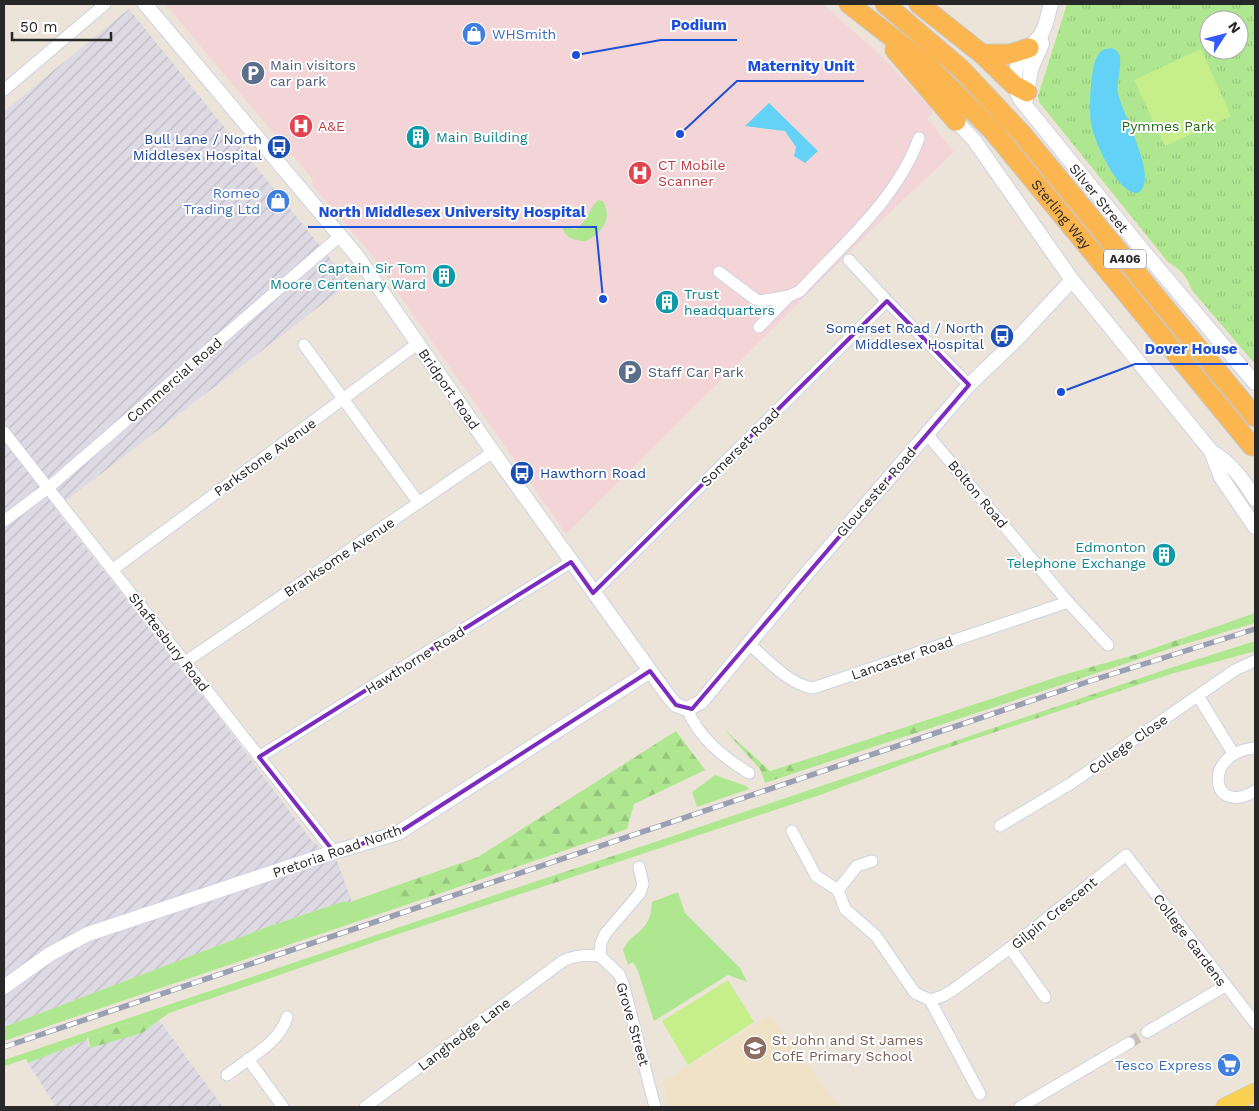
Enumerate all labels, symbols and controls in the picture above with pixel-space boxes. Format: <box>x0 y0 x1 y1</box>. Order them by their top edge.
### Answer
scale bar <box>12 10 111 42</box>
callout: Podium <box>661 10 737 40</box>
north arrow <box>1199 10 1249 60</box>
text: Podium <box>671 16 727 34</box>
text: 50 m <box>20 18 57 36</box>
text: N <box>1225 18 1244 36</box>
shop icon: WHSmith <box>461 21 487 47</box>
place label: WHSmith <box>492 26 556 42</box>
callout: Maternity Unit <box>737 51 864 81</box>
place label: Main visitors car park <box>270 57 356 89</box>
text: Maternity Unit <box>747 57 855 75</box>
parking icon: Main visitors car park <box>240 60 266 86</box>
hospital icon: A&E <box>288 113 314 139</box>
place label: A&E <box>318 118 345 134</box>
park label: Pymmes Park <box>1122 118 1214 134</box>
building icon: Main Building <box>405 124 431 150</box>
place label: Main Building <box>436 129 528 145</box>
place label: Bull Lane / North Middlesex Hospital <box>133 131 263 163</box>
bus stop icon: Bull Lane / North Middlesex Hospital <box>266 134 292 160</box>
place label: CT Mobile Scanner <box>658 157 726 189</box>
hospital icon: CT Mobile Scanner <box>627 160 653 186</box>
street label: Silver Street <box>1066 160 1132 236</box>
street label: Sterling Way <box>1028 176 1095 253</box>
place label: Romeo Trading Ltd <box>183 185 260 217</box>
shop icon: Romeo Trading Ltd <box>265 188 291 214</box>
callout: North Middlesex University Hospital <box>308 197 596 227</box>
text: North Middlesex University Hospital <box>318 203 586 221</box>
road number: A406 <box>1104 250 1146 268</box>
place label: Captain Sir Tom Moore Centenary Ward <box>270 260 426 292</box>
building icon: Captain Sir Tom Moore Centenary Ward <box>431 263 457 289</box>
place label: Trust headquarters <box>684 286 775 318</box>
building icon: Trust headquarters <box>654 289 680 315</box>
place label: Somerset Road / North Middlesex Hospital <box>826 320 985 352</box>
bus stop icon: Somerset Road / North Middlesex Hospital <box>989 323 1015 349</box>
street label: Commercial Road <box>123 334 225 426</box>
callout: Dover House <box>1135 334 1248 364</box>
text: Dover House <box>1144 340 1238 358</box>
street label: Bridport Road <box>415 346 483 432</box>
parking icon: Staff Car Park <box>617 359 643 385</box>
place label: Staff Car Park <box>648 364 744 380</box>
street label: Somerset Road <box>697 404 783 490</box>
street label: Parkstone Avenue <box>211 415 319 499</box>
street label: Gloucester Road <box>833 444 919 540</box>
street label: Bolton Road <box>945 457 1011 531</box>
bus stop icon: Hawthorn Road <box>509 460 535 486</box>
place label: Hawthorn Road <box>540 465 646 481</box>
street label: Branksome Avenue <box>281 514 397 600</box>
place label: Edmonton Telephone Exchange <box>1007 539 1146 571</box>
building icon: Edmonton Telephone Exchange <box>1151 542 1177 568</box>
street label: Shaftesbury Road <box>126 590 212 694</box>
street label: Hawthorne Road <box>362 623 468 697</box>
street label: Lancaster Road <box>849 633 955 683</box>
street label: College Close <box>1085 711 1171 777</box>
street label: Pretoria Road North <box>270 821 404 881</box>
street label: Gilpin Crescent <box>1008 874 1100 952</box>
street label: College Gardens <box>1150 891 1230 989</box>
street label: Grove Street <box>613 980 653 1068</box>
street label: Langhedge Lane <box>415 994 513 1074</box>
place label: St John and St James CofE Primary School <box>772 1032 923 1064</box>
school or university icon: St John and St James CofE Primary School <box>742 1035 768 1061</box>
supermarket icon: Tesco Express <box>1216 1052 1242 1078</box>
place label: Tesco Express <box>1115 1057 1212 1073</box>

